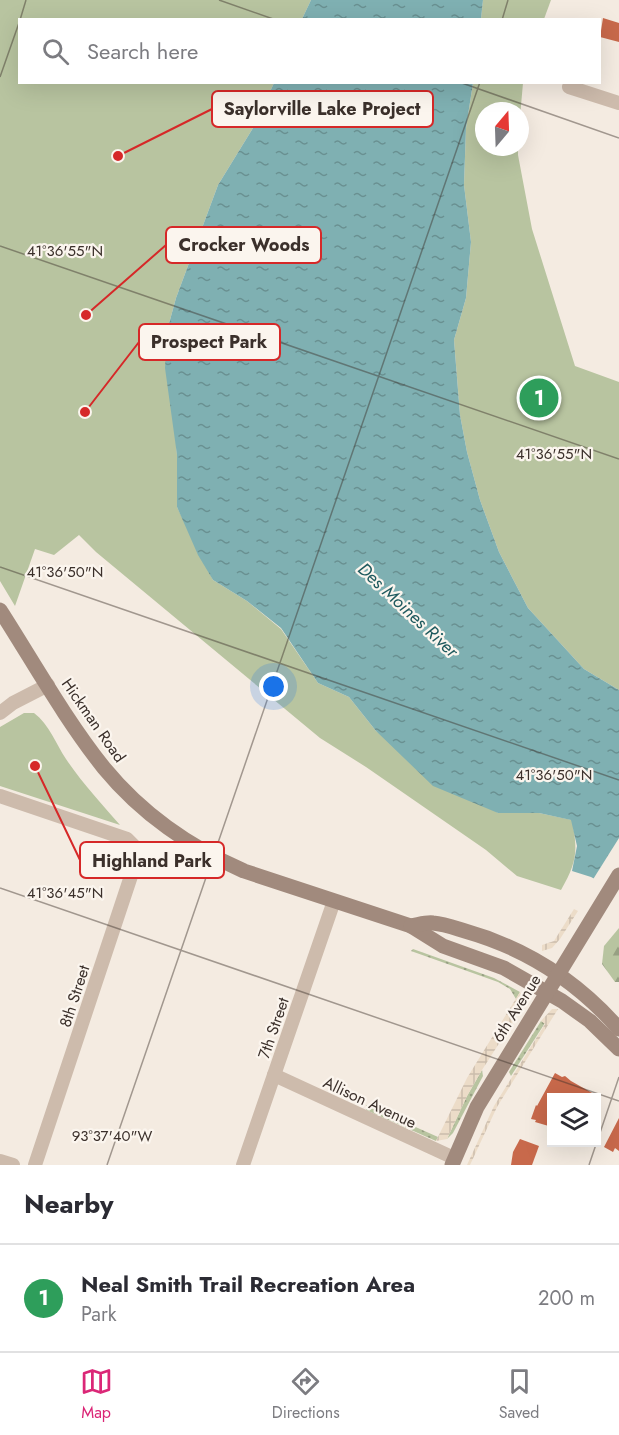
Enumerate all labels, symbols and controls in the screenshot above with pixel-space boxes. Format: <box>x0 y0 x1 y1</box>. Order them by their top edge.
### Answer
search box <box>18 18 601 84</box>
icon: search <box>39 35 72 68</box>
text: Search here <box>87 35 198 67</box>
callout: Saylorville Lake Project <box>212 91 433 127</box>
text: Saylorville Lake Project <box>223 96 421 122</box>
north arrow <box>475 102 529 156</box>
callout: Crocker Woods <box>166 227 321 263</box>
text: Crocker Woods <box>179 232 309 258</box>
text: 41°36'55"N <box>27 240 103 262</box>
callout: Prospect Park <box>139 324 280 360</box>
text: Prospect Park <box>151 329 268 355</box>
pin: 1 <box>520 376 558 420</box>
text: 41°36'55"N <box>516 443 592 465</box>
water label: Des Moines River <box>352 557 465 664</box>
text: 41°36'50"N <box>27 561 103 583</box>
your location <box>259 672 288 701</box>
street label: Hickman Road <box>56 673 131 767</box>
text: 41°36'50"N <box>516 764 592 786</box>
callout: Highland Park <box>80 842 224 878</box>
text: Highland Park <box>92 848 213 874</box>
text: 41°36'45"N <box>27 882 103 904</box>
street label: 8th Street <box>54 962 95 1030</box>
street label: 6th Avenue <box>487 970 546 1047</box>
street label: 7th Street <box>252 994 295 1062</box>
street label: Allison Avenue <box>319 1071 420 1134</box>
map controls <box>547 1093 601 1147</box>
button: layers <box>547 1093 601 1147</box>
text: 93°37'40"W <box>72 1125 152 1147</box>
text: Nearby <box>24 1185 113 1223</box>
text: Neal Smith Trail Recreation Area <box>81 1268 415 1300</box>
text: 1 <box>38 1284 49 1313</box>
text: 200 m <box>538 1284 595 1313</box>
text: Park <box>81 1300 117 1329</box>
tab: Map <box>80 1365 113 1424</box>
tab: Directions <box>272 1365 340 1424</box>
tab: Saved <box>499 1365 539 1424</box>

